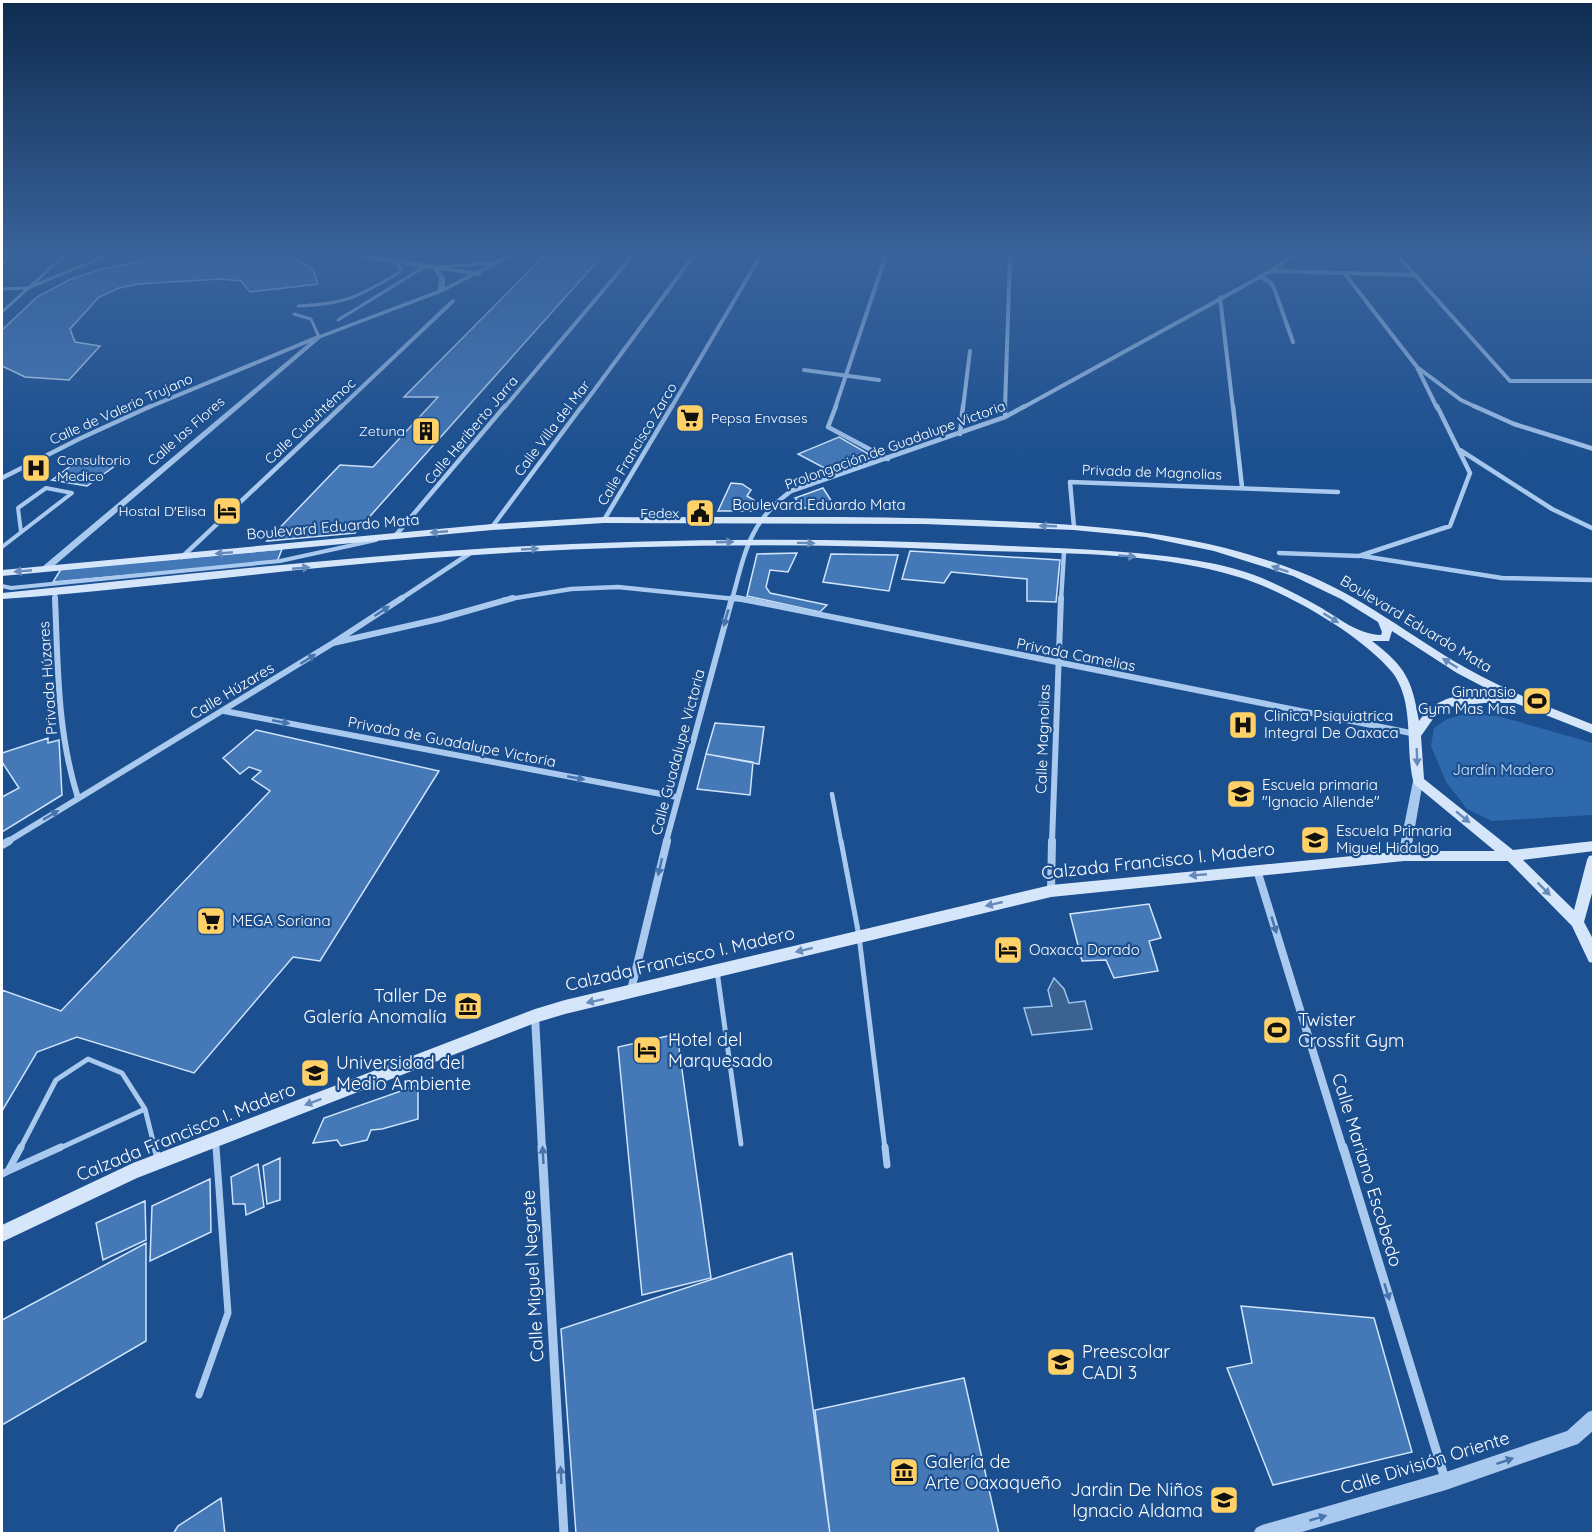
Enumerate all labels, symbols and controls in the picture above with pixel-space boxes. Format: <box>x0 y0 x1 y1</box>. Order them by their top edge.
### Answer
street label: Calle de Valerio Trujano <box>47 369 195 449</box>
street label: Calle Heriberto Jarra <box>420 372 522 488</box>
street label: Calle Cuauhtémoc <box>261 374 359 468</box>
street label: Calle Villa del Mar <box>510 376 594 480</box>
street label: Calle Francisco Zarco <box>593 379 681 509</box>
street label: Calle las Flores <box>144 392 228 470</box>
street label: Prolongación de Guadalupe Victoria <box>782 397 1008 493</box>
supermarket icon: Pepsa Envases <box>674 402 706 434</box>
place label: Pepsa Envases <box>711 409 807 427</box>
building icon: Zetuna <box>410 415 442 447</box>
place label: Zetuna <box>359 422 405 440</box>
place label: Consultorio Medico <box>57 451 130 485</box>
hospital icon: Consultorio Medico <box>20 452 52 484</box>
street label: Privada de Magnolias <box>1082 461 1222 483</box>
hotel icon: Hostal D'Elisa <box>211 495 243 527</box>
street label: Boulevard Eduardo Mata <box>732 495 906 514</box>
public building icon: Fedex <box>684 497 716 529</box>
place label: Hostal D'Elisa <box>119 502 206 520</box>
place label: Fedex <box>640 504 679 522</box>
street label: Boulevard Eduardo Mata <box>246 509 420 544</box>
one-way arrow <box>1038 521 1057 530</box>
one-way arrow <box>430 527 449 537</box>
one-way arrow <box>716 537 735 547</box>
one-way arrow <box>796 538 815 547</box>
one-way arrow <box>521 544 540 553</box>
one-way arrow <box>215 548 234 558</box>
one-way arrow <box>1117 552 1136 561</box>
one-way arrow <box>292 563 311 573</box>
one-way arrow <box>1271 563 1289 573</box>
one-way arrow <box>14 566 33 576</box>
street label: Boulevard Eduardo Mata <box>1337 571 1495 676</box>
one-way arrow <box>374 606 390 617</box>
one-way arrow <box>721 609 731 627</box>
one-way arrow <box>1322 612 1339 623</box>
street label: Privada Húzares <box>34 621 61 735</box>
street label: Privada Camelias <box>1015 634 1137 675</box>
one-way arrow <box>300 653 316 664</box>
one-way arrow <box>1442 657 1458 668</box>
street label: Calle Húzares <box>186 658 277 723</box>
street label: Calle Guadalupe Victoria <box>646 667 709 837</box>
place label: Gimnasio Gym Mas Mas <box>1418 682 1516 718</box>
street label: Calle Magnolias <box>1031 684 1054 794</box>
sports icon: Gimnasio Gym Mas Mas <box>1521 685 1553 717</box>
place label: Clinica Psiquiatrica Integral De Oaxaca <box>1264 706 1399 742</box>
hospital icon: Clinica Psiquiatrica Integral De Oaxaca <box>1227 709 1259 741</box>
street label: Privada de Guadalupe Victoria <box>346 712 558 771</box>
one-way arrow <box>272 718 291 727</box>
one-way arrow <box>1412 748 1421 767</box>
park label: Jardín Madero <box>1452 760 1554 779</box>
one-way arrow <box>566 774 585 783</box>
place label: Escuela primaria "Ignacio Allende" <box>1262 775 1380 811</box>
school or university icon: Escuela primaria "Ignacio Allende" <box>1225 778 1257 810</box>
one-way arrow <box>43 809 59 820</box>
one-way arrow <box>1455 811 1471 824</box>
place label: Escuela Primaria Miguel Hidalgo <box>1336 821 1452 857</box>
school or university icon: Escuela Primaria Miguel Hidalgo <box>1299 824 1331 856</box>
street label: Calzada Francisco I. Madero <box>1040 837 1276 884</box>
one-way arrow <box>655 858 665 876</box>
one-way arrow <box>1189 870 1208 880</box>
one-way arrow <box>1537 881 1551 895</box>
one-way arrow <box>984 900 1003 909</box>
supermarket icon: MEGA Soriana <box>195 905 227 937</box>
place label: MEGA Soriana <box>232 911 330 930</box>
one-way arrow <box>1270 916 1279 934</box>
street label: Calzada Francisco I. Madero <box>563 921 797 996</box>
hotel icon: Oaxaca Dorado <box>992 934 1024 966</box>
place label: Oaxaca Dorado <box>1029 940 1140 959</box>
one-way arrow <box>795 945 814 955</box>
place label: Taller De Galería Anomalía <box>303 984 447 1028</box>
museum icon: Taller De Galería Anomalía <box>452 990 484 1022</box>
one-way arrow <box>585 996 604 1006</box>
place label: Twister Crossfit Gym <box>1298 1008 1405 1052</box>
sports icon: Twister Crossfit Gym <box>1261 1014 1293 1046</box>
place label: Hotel del Marquesado <box>668 1028 773 1072</box>
hotel icon: Hotel del Marquesado <box>631 1034 663 1066</box>
place label: Universidad del Medio Ambiente <box>336 1051 471 1095</box>
school or university icon: Universidad del Medio Ambiente <box>299 1057 331 1089</box>
street label: Calle Mariano Escobedo <box>1327 1070 1408 1269</box>
street label: Calzada Francisco I. Madero <box>73 1077 299 1186</box>
one-way arrow <box>303 1097 321 1107</box>
one-way arrow <box>538 1145 547 1164</box>
street label: Calle Miguel Negrete <box>517 1189 548 1363</box>
one-way arrow <box>1383 1283 1392 1301</box>
place label: Preescolar CADI 3 <box>1082 1340 1170 1384</box>
school or university icon: Preescolar CADI 3 <box>1045 1346 1077 1378</box>
street label: Calle División Oriente <box>1337 1426 1512 1499</box>
place label: Galería de Arte Oaxaqueño <box>925 1450 1062 1494</box>
one-way arrow <box>1496 1455 1514 1465</box>
museum icon: Galería de Arte Oaxaqueño <box>888 1456 920 1488</box>
one-way arrow <box>556 1466 566 1485</box>
place label: Jardin De Niños Ignacio Aldama <box>1070 1478 1203 1522</box>
school or university icon: Jardin De Niños Ignacio Aldama <box>1208 1484 1240 1516</box>
one-way arrow <box>1309 1512 1327 1522</box>

